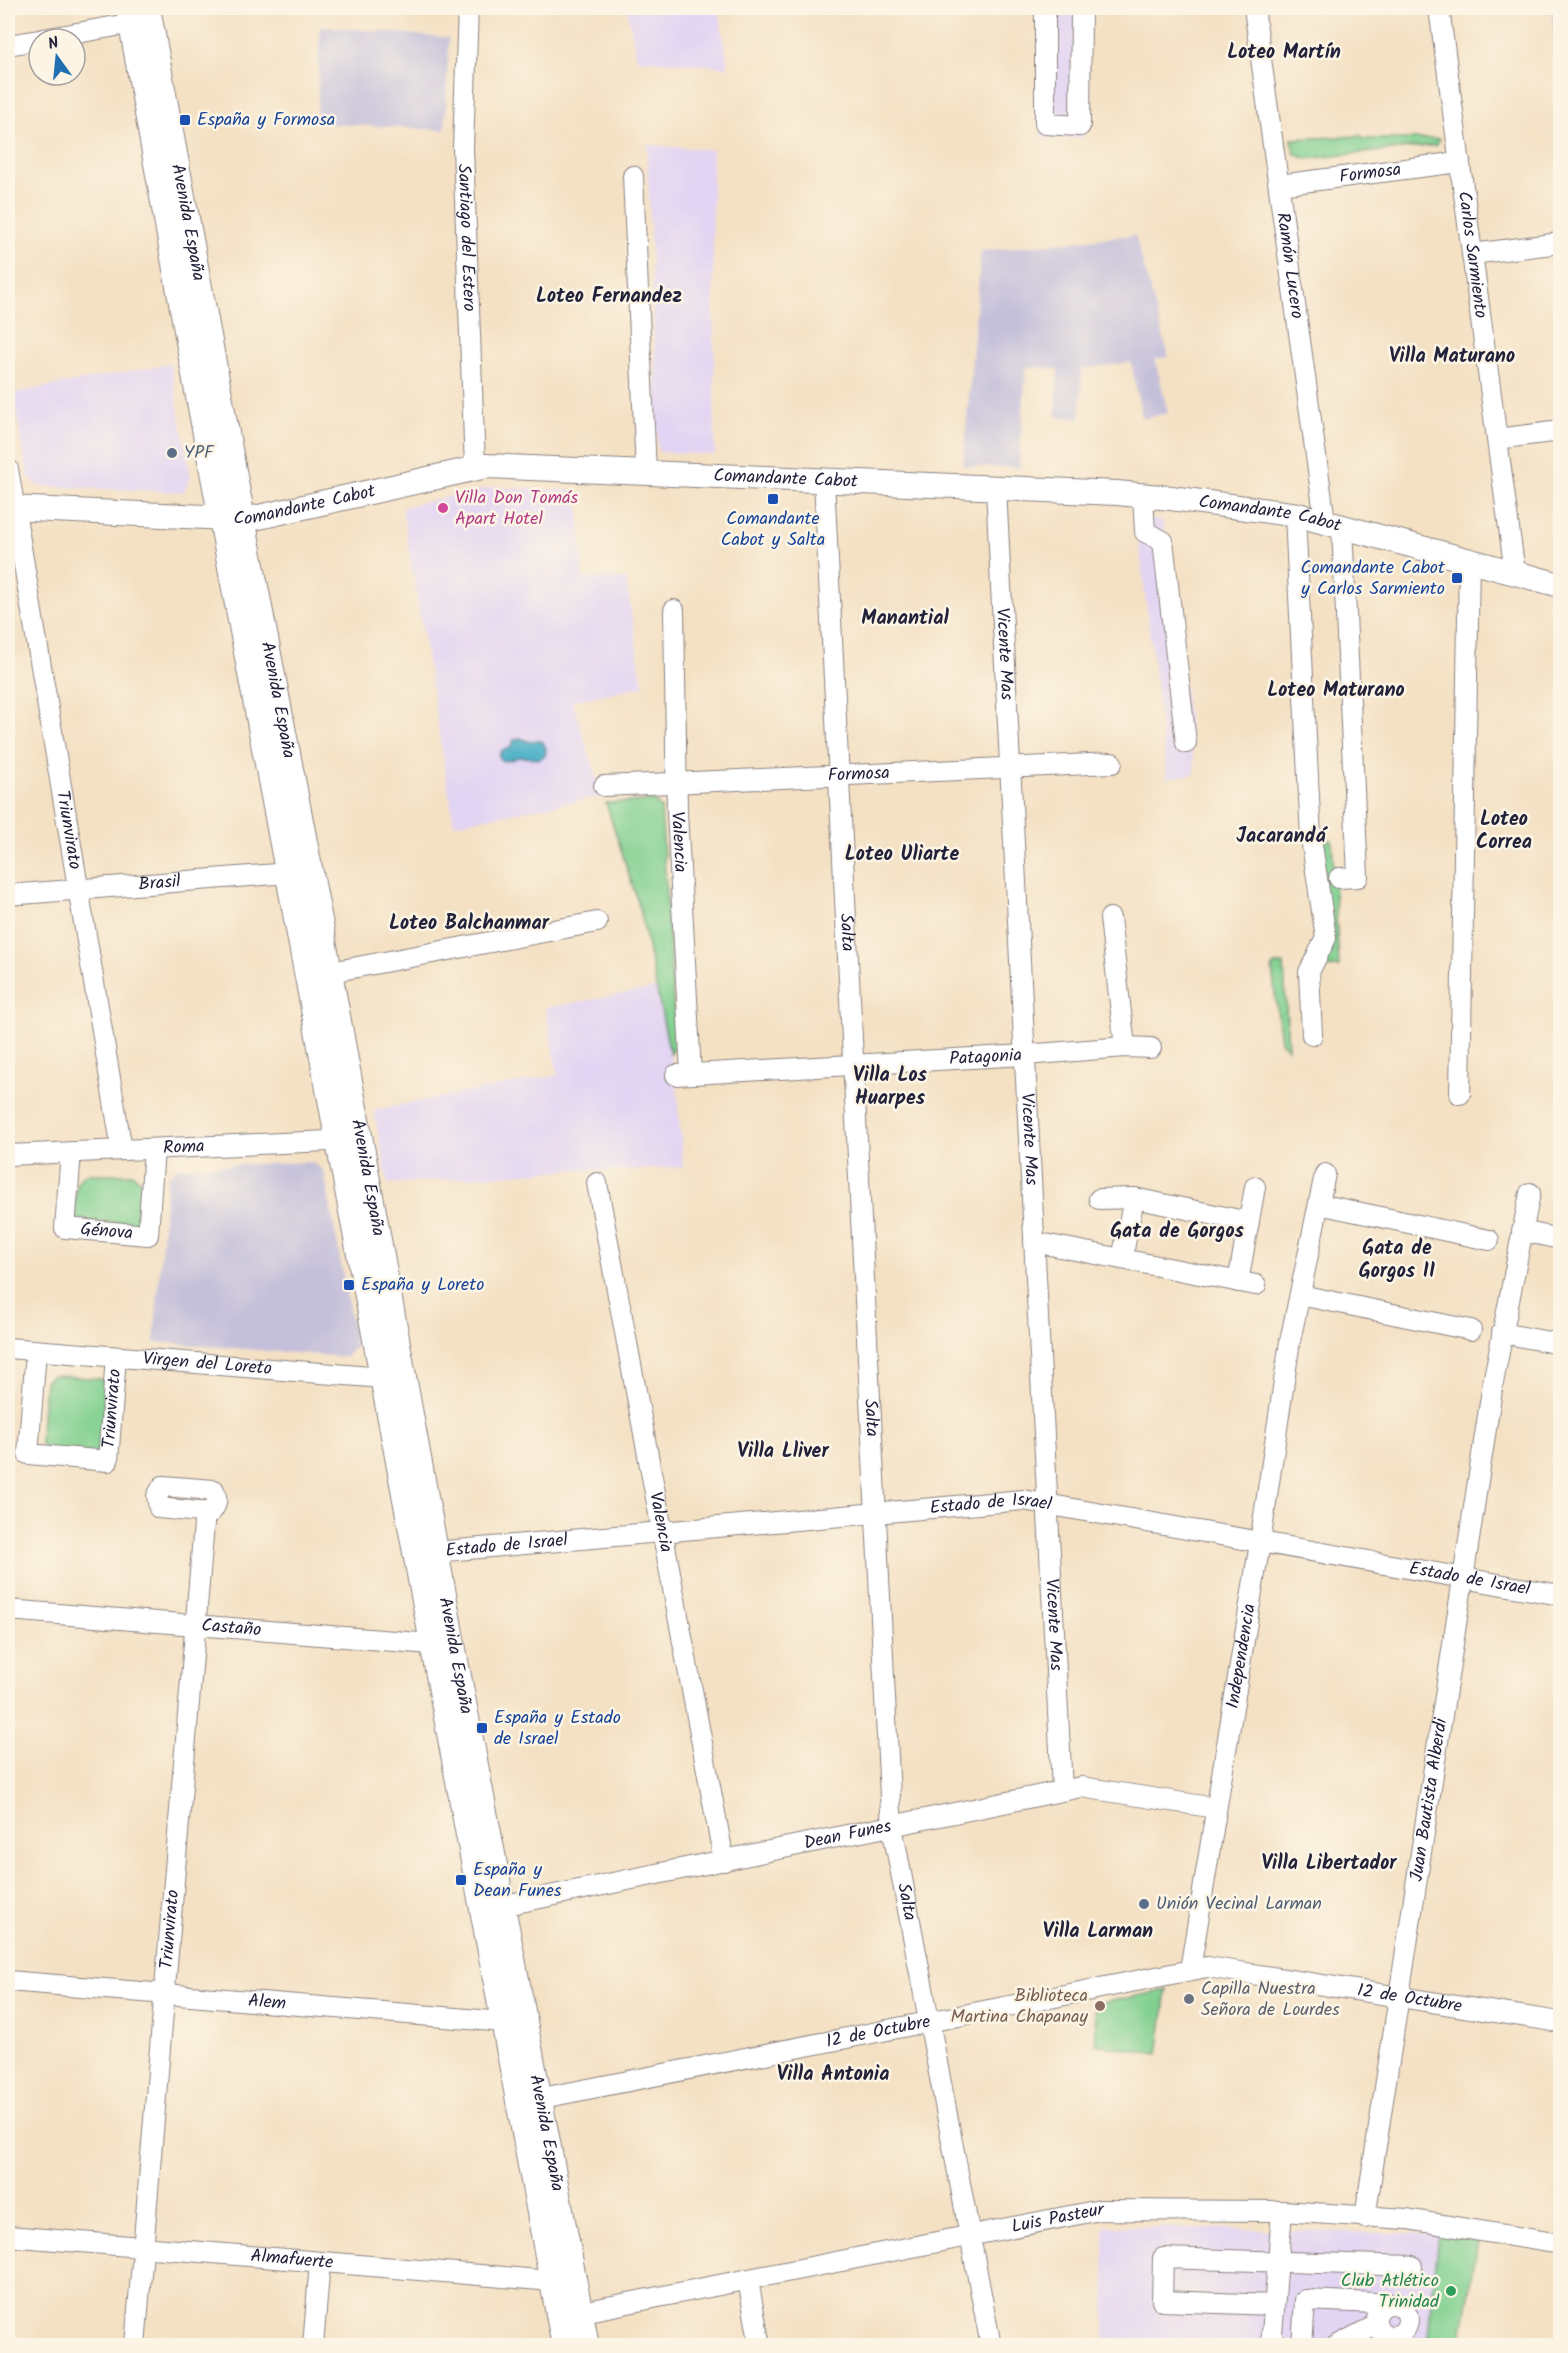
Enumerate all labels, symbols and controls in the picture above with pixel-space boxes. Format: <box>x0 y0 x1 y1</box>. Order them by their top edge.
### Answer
north arrow <box>27 27 87 87</box>
text: N <box>45 31 62 57</box>
district label: Loteo Martín <box>1227 37 1341 69</box>
place label: España y Formosa <box>197 106 335 135</box>
marker: España y Formosa <box>178 113 192 127</box>
street label: Formosa <box>1338 155 1403 192</box>
street label: Avenida España <box>163 161 213 283</box>
street label: Santiago del Estero <box>449 164 484 312</box>
street label: Carlos Sarmiento <box>1449 189 1495 320</box>
street label: Ramón Lucero <box>1268 211 1311 321</box>
district label: Loteo Fernandez <box>536 281 682 313</box>
district label: Villa Maturano <box>1389 341 1515 373</box>
place label: YPF <box>184 439 215 468</box>
marker: YPF <box>165 446 179 460</box>
street label: Comandante Cabot <box>713 461 859 496</box>
street label: Comandante Cabot <box>233 477 379 534</box>
place label: Villa Don Tomás Apart Hotel <box>455 484 579 534</box>
street label: Comandante Cabot <box>1197 487 1345 541</box>
marker: Comandante Cabot y Salta <box>766 492 780 506</box>
marker: Villa Don Tomás Apart Hotel <box>436 501 450 515</box>
place label: Comandante Cabot y Salta <box>721 505 825 555</box>
place label: Comandante Cabot y Carlos Sarmiento <box>1300 554 1446 604</box>
marker: Comandante Cabot y Carlos Sarmiento <box>1450 571 1464 585</box>
district label: Manantial <box>861 603 949 635</box>
street label: Vicente Mas <box>988 607 1021 701</box>
street label: Avenida España <box>252 639 303 761</box>
district label: Loteo Maturano <box>1267 675 1405 707</box>
street label: Formosa <box>827 759 890 790</box>
street label: Triunvirato <box>48 788 89 872</box>
district label: Loteo Correa <box>1476 804 1532 859</box>
street label: Valencia <box>662 811 695 873</box>
district label: Jacarandá <box>1236 821 1328 853</box>
district label: Loteo Uliarte <box>845 839 959 871</box>
street label: Brasil <box>137 867 182 899</box>
district label: Loteo Balchanmar <box>389 908 550 940</box>
street label: Salta <box>831 913 862 952</box>
street label: Patagonia <box>948 1041 1023 1074</box>
district label: Villa Los Huarpes <box>853 1060 928 1115</box>
street label: Vicente Mas <box>1012 1092 1046 1186</box>
street label: Avenida España <box>343 1117 393 1238</box>
street label: Roma <box>162 1132 205 1163</box>
street label: Génova <box>79 1215 134 1248</box>
district label: Gata de Gorgos <box>1110 1216 1244 1248</box>
district label: Gata de Gorgos II <box>1359 1233 1435 1288</box>
place label: España y Loreto <box>361 1271 484 1300</box>
marker: España y Loreto <box>342 1278 356 1292</box>
street label: Virgen del Loreto <box>142 1344 273 1384</box>
street label: Triunvirato <box>95 1368 130 1450</box>
street label: Salta <box>856 1398 886 1437</box>
district label: Villa Lliver <box>737 1436 829 1468</box>
street label: Estado de Israel <box>928 1485 1055 1523</box>
street label: Valencia <box>641 1489 680 1555</box>
street label: Estado de Israel <box>444 1526 570 1565</box>
street label: Estado de Israel <box>1407 1554 1533 1604</box>
street label: Vicente Mas <box>1037 1578 1070 1672</box>
street label: Avenida España <box>430 1595 480 1717</box>
street label: Independencia <box>1219 1601 1264 1711</box>
street label: Castaño <box>200 1611 262 1645</box>
place label: España y Estado de Israel <box>494 1704 621 1754</box>
street label: Juan Bautista Alberdi <box>1402 1716 1456 1884</box>
marker: España y Estado de Israel <box>475 1721 489 1735</box>
street label: Dean Funes <box>801 1812 894 1858</box>
district label: Villa Libertador <box>1261 1848 1397 1880</box>
place label: España y Dean Funes <box>473 1856 562 1906</box>
marker: España y Dean Funes <box>454 1873 468 1887</box>
street label: Salta <box>889 1881 924 1923</box>
street label: Triunvirato <box>152 1889 188 1970</box>
place label: Unión Vecinal Larman <box>1156 1890 1322 1919</box>
marker: Unión Vecinal Larman <box>1137 1897 1151 1911</box>
district label: Villa Larman <box>1043 1916 1153 1948</box>
place label: Capilla Nuestra Señora de Lourdes <box>1201 1975 1340 2025</box>
street label: 12 de Octubre <box>1355 1976 1464 2021</box>
place label: Biblioteca Martina Chapanay <box>950 1982 1089 2032</box>
street label: Alem <box>247 1986 287 2018</box>
marker: Capilla Nuestra Señora de Lourdes <box>1182 1992 1196 2006</box>
marker: Biblioteca Martina Chapanay <box>1093 1999 1107 2013</box>
street label: 12 de Octubre <box>823 2007 933 2056</box>
district label: Villa Antonia <box>777 2059 889 2091</box>
street label: Avenida España <box>521 2072 572 2194</box>
street label: Luis Pasteur <box>1009 2195 1105 2242</box>
street label: Almafuerte <box>250 2242 334 2277</box>
place label: Club Atlético Trinidad <box>1341 2267 1440 2317</box>
marker: Club Atlético Trinidad <box>1444 2284 1458 2298</box>

